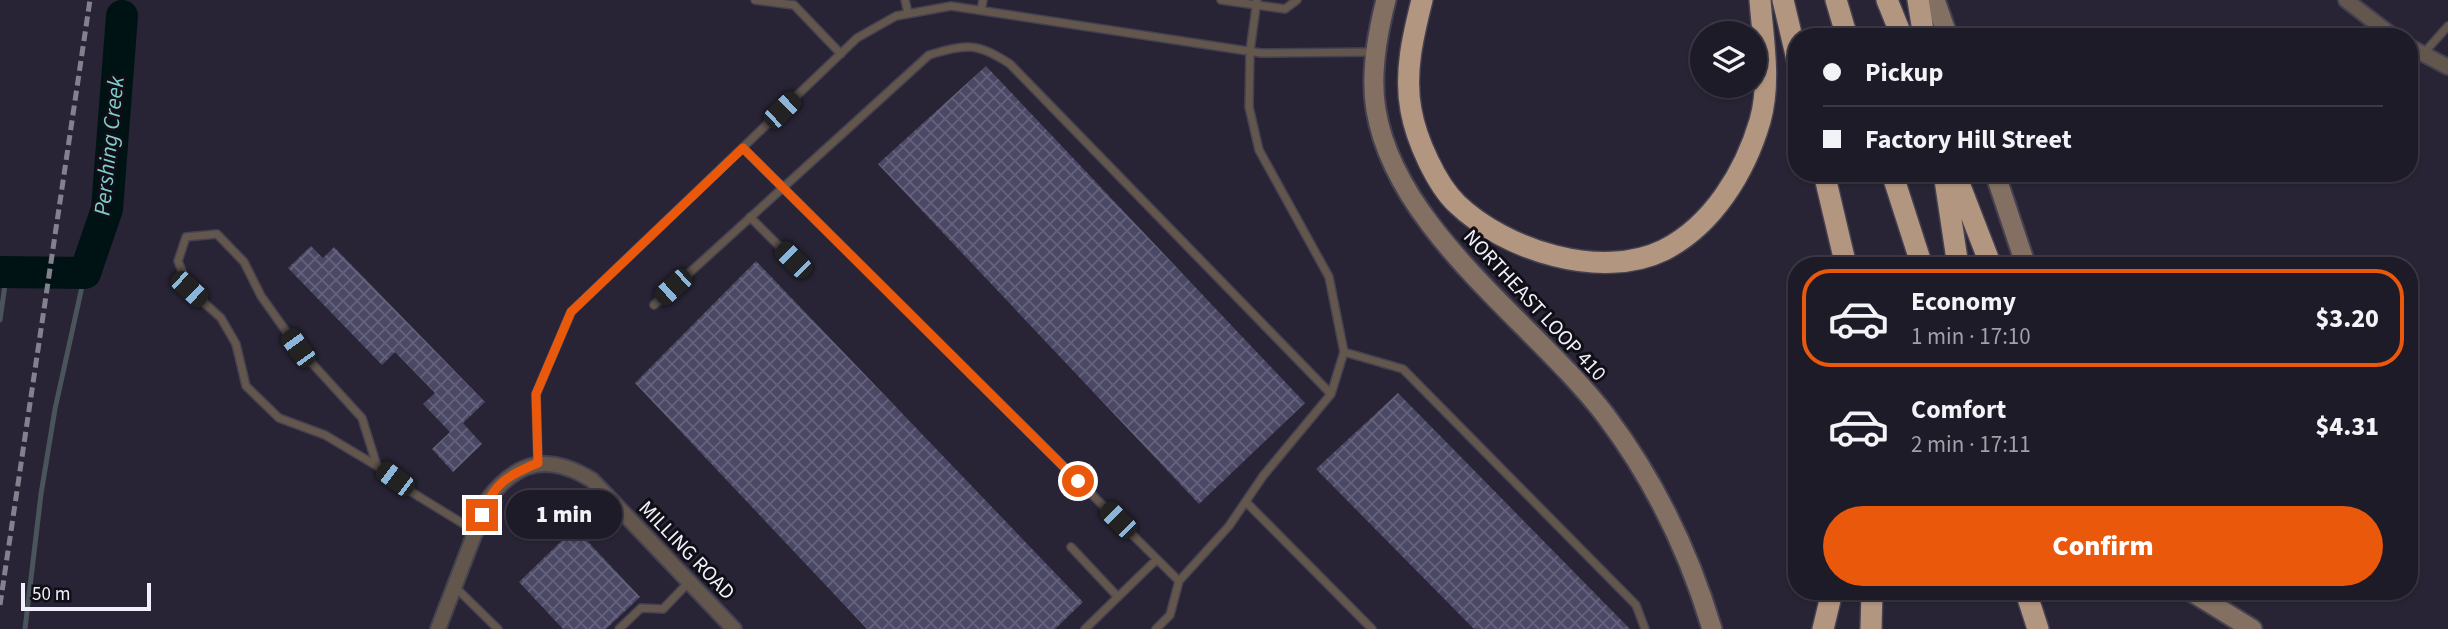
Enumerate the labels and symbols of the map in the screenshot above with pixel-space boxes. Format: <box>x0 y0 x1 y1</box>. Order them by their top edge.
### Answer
water label: Pershing Creek <box>85 74 133 217</box>
car <box>760 88 805 132</box>
street label: NORTHEAST LOOP 410 <box>1457 222 1613 388</box>
car <box>771 238 816 282</box>
car <box>651 265 696 309</box>
car <box>167 267 212 311</box>
car <box>278 325 319 371</box>
car <box>372 458 419 500</box>
route start <box>1062 465 1094 497</box>
callout: 1 min <box>506 490 622 540</box>
street label: MILLING ROAD <box>632 494 742 606</box>
car <box>1096 498 1141 542</box>
route end <box>466 499 498 531</box>
scale bar <box>21 580 150 612</box>

